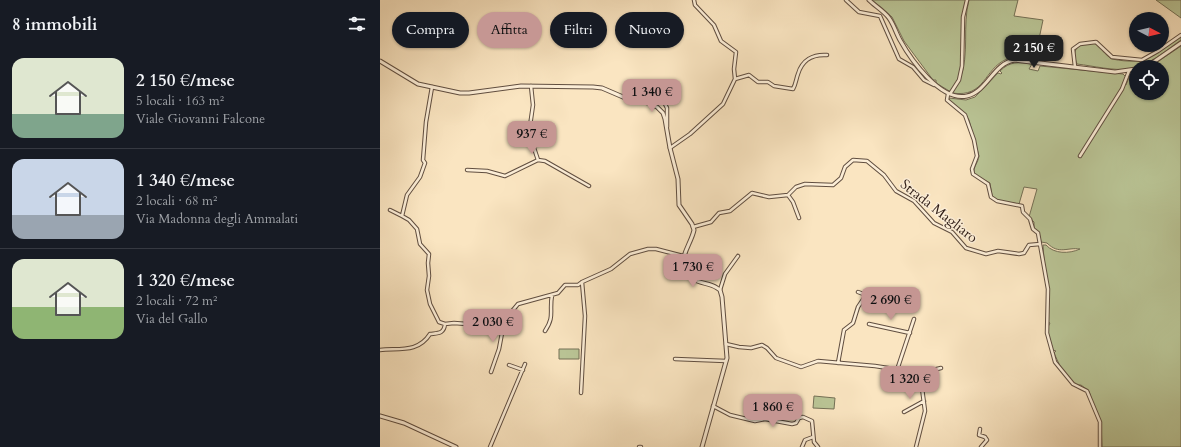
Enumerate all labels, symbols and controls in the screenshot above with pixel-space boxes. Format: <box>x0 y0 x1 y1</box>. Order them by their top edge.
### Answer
chip: Compra <box>392 12 469 48</box>
chip: Affitta <box>477 12 542 48</box>
chip: Filtri <box>550 12 607 48</box>
chip: Nuovo <box>615 12 684 48</box>
north arrow <box>1129 12 1169 52</box>
map controls <box>1129 12 1169 100</box>
text: 8 immobili <box>12 13 97 36</box>
icon: filters <box>346 13 368 35</box>
pin: 2 150 € <box>997 35 1071 69</box>
text: 2 150 € <box>1013 39 1055 57</box>
button: locate <box>1129 60 1169 100</box>
text: 2 150 €/mese <box>136 69 235 92</box>
icon: home <box>44 74 92 122</box>
pin: 1 340 € <box>615 79 689 113</box>
text: 1 340 € <box>631 83 673 101</box>
text: 5 locali · 163 m² <box>136 92 224 110</box>
text: Viale Giovanni Falcone <box>136 110 265 128</box>
pin: 937 € <box>504 121 560 155</box>
text: 937 € <box>516 125 548 143</box>
text: 1 340 €/mese <box>136 169 235 192</box>
icon: home <box>44 175 92 223</box>
street label: Strada Magliaro <box>896 175 982 247</box>
text: 2 locali · 68 m² <box>136 192 217 210</box>
text: Via Madonna degli Ammalati <box>136 210 298 228</box>
pin: 1 730 € <box>656 254 730 288</box>
text: 1 730 € <box>672 258 714 276</box>
text: 1 320 €/mese <box>136 269 235 292</box>
icon: home <box>44 275 92 323</box>
pin: 2 690 € <box>854 287 928 321</box>
text: 2 690 € <box>870 291 912 309</box>
text: 2 locali · 72 m² <box>136 292 217 310</box>
pin: 2 030 € <box>456 309 530 343</box>
text: Via del Gallo <box>136 310 208 328</box>
text: 2 030 € <box>472 313 514 331</box>
pin: 1 320 € <box>873 366 947 400</box>
text: 1 320 € <box>889 370 931 388</box>
pin: 1 860 € <box>736 394 810 428</box>
text: 1 860 € <box>752 398 794 416</box>

